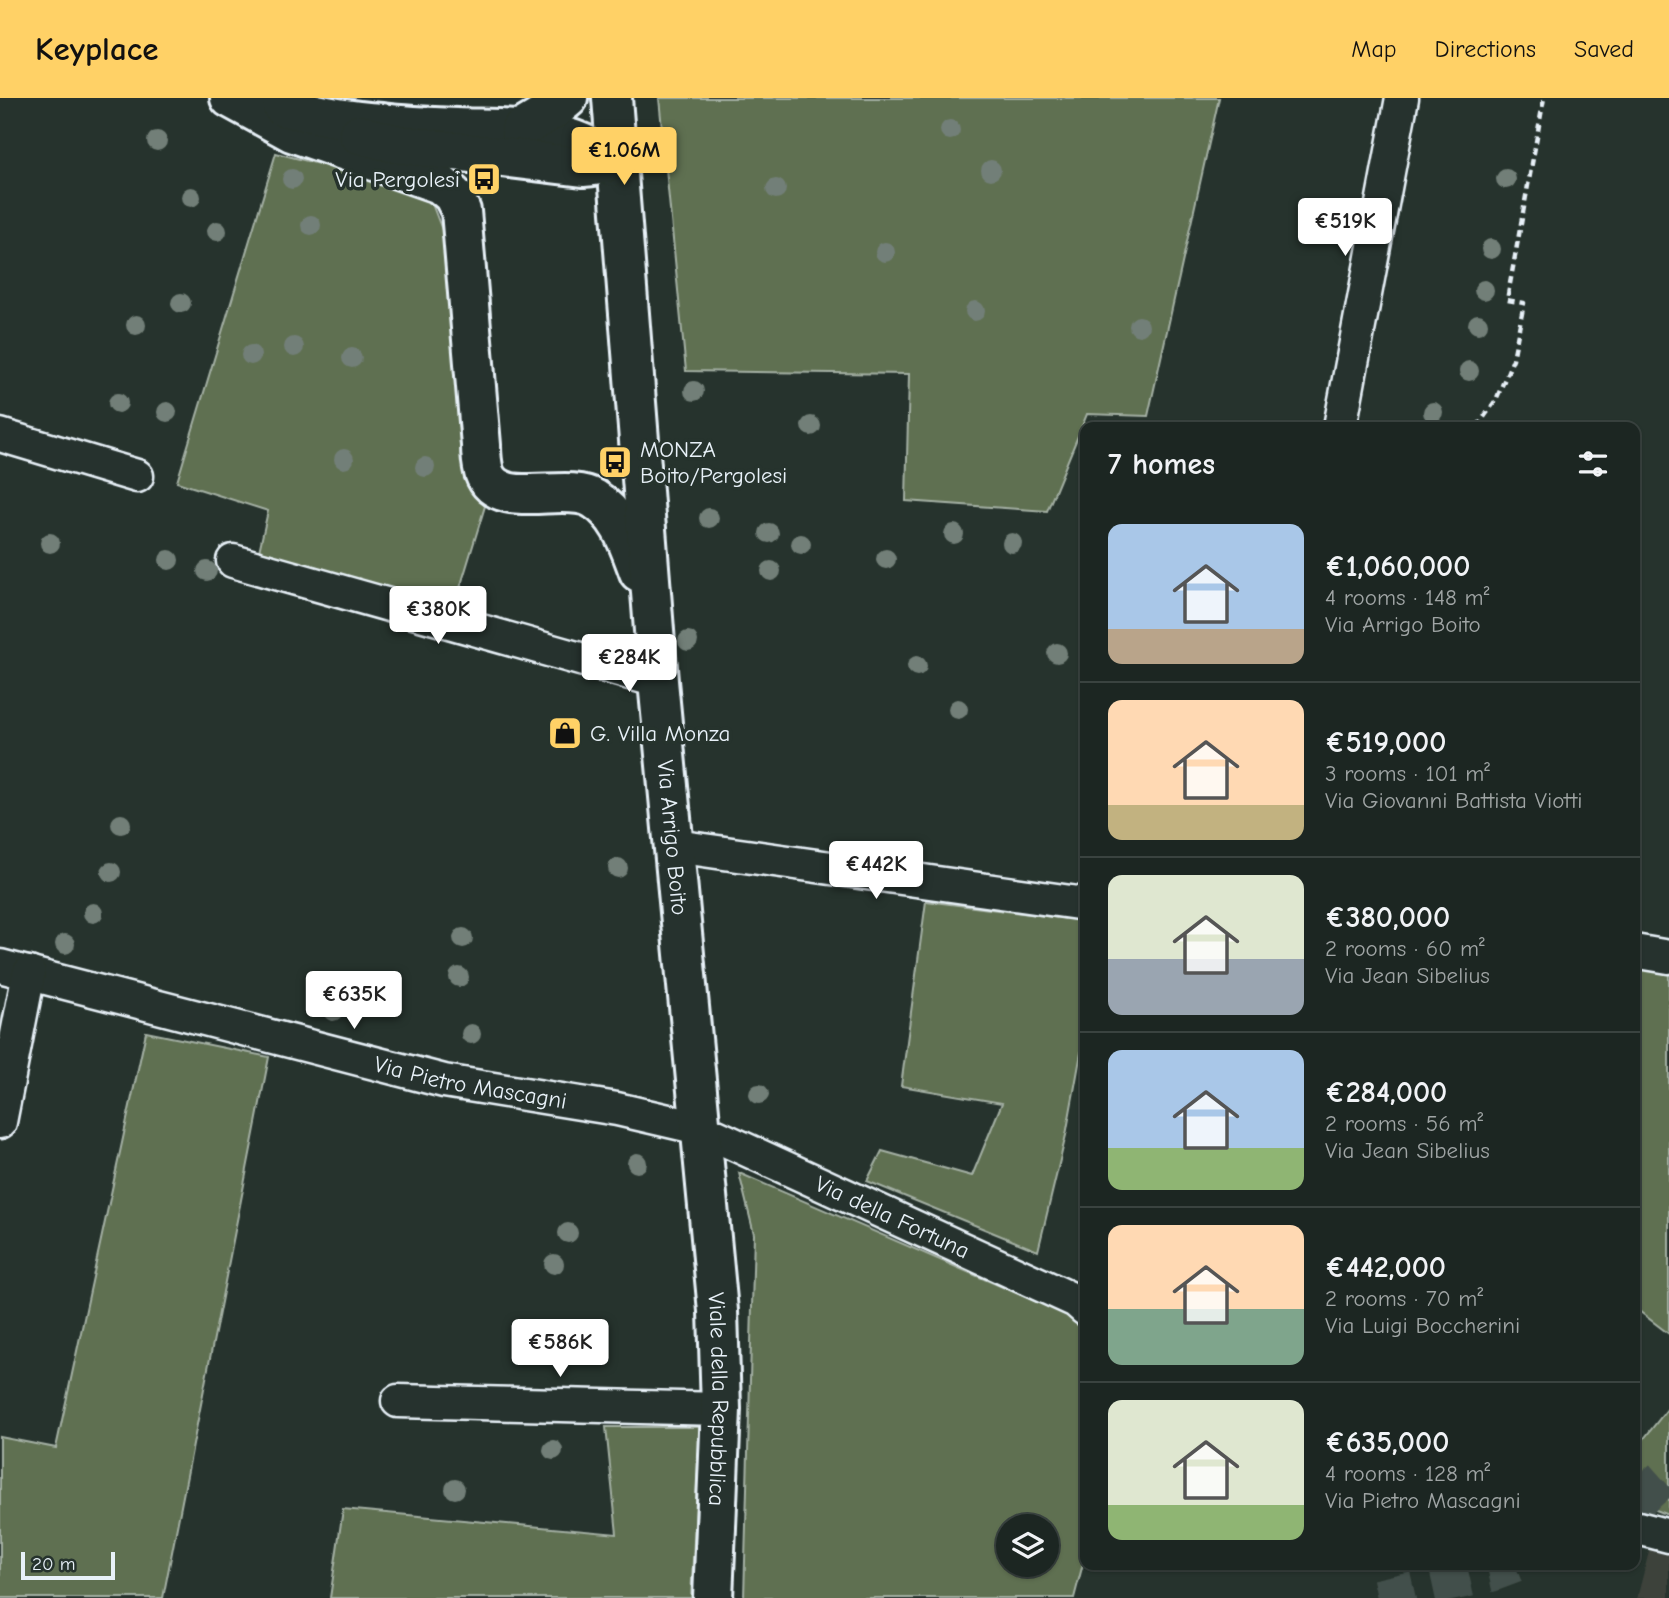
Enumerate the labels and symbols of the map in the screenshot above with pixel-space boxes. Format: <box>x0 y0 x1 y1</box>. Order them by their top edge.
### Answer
pin: €1.06M <box>567 127 681 187</box>
bus stop icon: Via Pergolesi <box>465 160 503 198</box>
place label: Via Pergolesi <box>335 166 460 193</box>
pin: €519K <box>1296 198 1394 258</box>
place label: MONZA Boito/Pergolesi <box>640 436 787 489</box>
bus stop icon: MONZA Boito/Pergolesi <box>596 443 634 481</box>
pin: €380K <box>389 587 487 646</box>
pin: €284K <box>580 634 678 694</box>
shop icon: G. Villa Monza <box>546 714 584 752</box>
place label: G. Villa Monza <box>590 720 730 747</box>
street label: Via Arrigo Boito <box>652 759 694 916</box>
pin: €442K <box>827 842 925 901</box>
pin: €635K <box>305 972 403 1031</box>
street label: Via Pietro Mascagni <box>371 1050 569 1114</box>
street label: Via della Fortuna <box>811 1170 974 1264</box>
street label: Viale della Repubblica <box>703 1291 735 1507</box>
pin: €586K <box>511 1320 609 1379</box>
scale bar <box>21 1549 116 1581</box>

